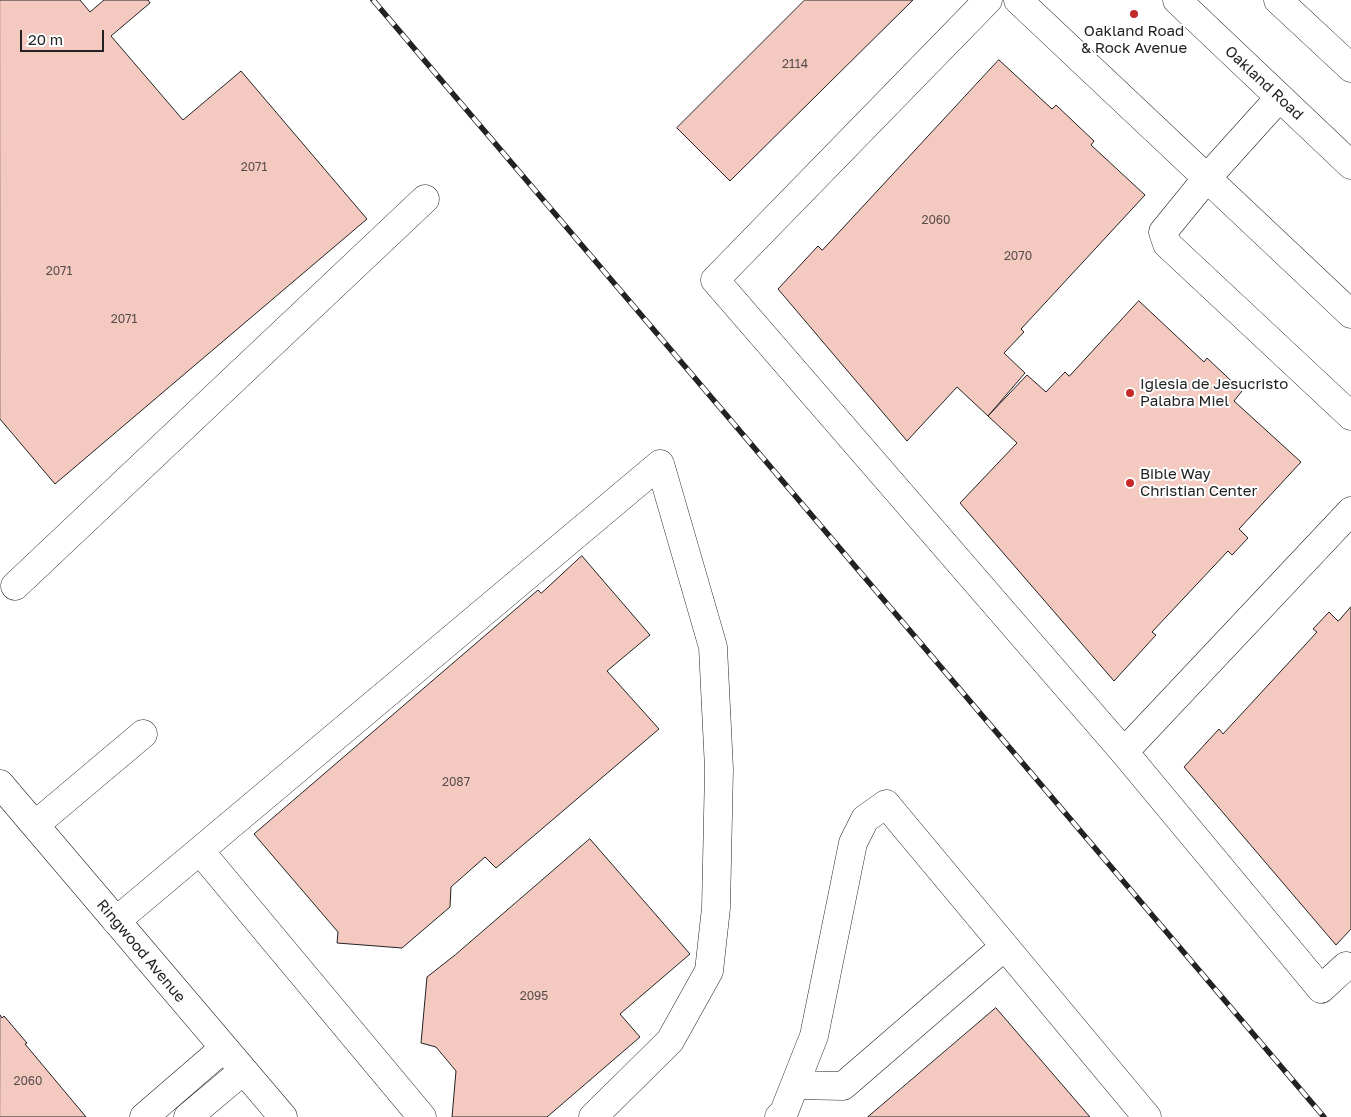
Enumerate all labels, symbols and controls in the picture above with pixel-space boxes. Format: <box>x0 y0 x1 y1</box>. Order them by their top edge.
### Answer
marker: Oakland Road & Rock Avenue <box>1128 8 1140 20</box>
scale bar <box>22 20 106 52</box>
place label: Oakland Road & Rock Avenue <box>1081 22 1187 57</box>
text: 20 m <box>28 30 63 48</box>
street label: Oakland Road <box>1221 42 1307 124</box>
house number: 2114 <box>782 57 808 71</box>
house number: 2071 <box>241 160 267 174</box>
house number: 2060 <box>921 213 951 227</box>
house number: 2070 <box>1004 249 1032 263</box>
house number: 2071 <box>46 264 72 278</box>
house number: 2071 <box>111 312 137 326</box>
place label: Iglesia de Jesucristo Palabra Miel <box>1140 375 1288 410</box>
marker: Iglesia de Jesucristo Palabra Miel <box>1124 387 1136 399</box>
place label: Bible Way Christian Center <box>1140 465 1257 500</box>
marker: Bible Way Christian Center <box>1124 477 1136 489</box>
house number: 2087 <box>442 775 470 789</box>
street label: Ringwood Avenue <box>93 896 189 1006</box>
house number: 2095 <box>520 989 548 1003</box>
house number: 2060 <box>13 1074 43 1088</box>

